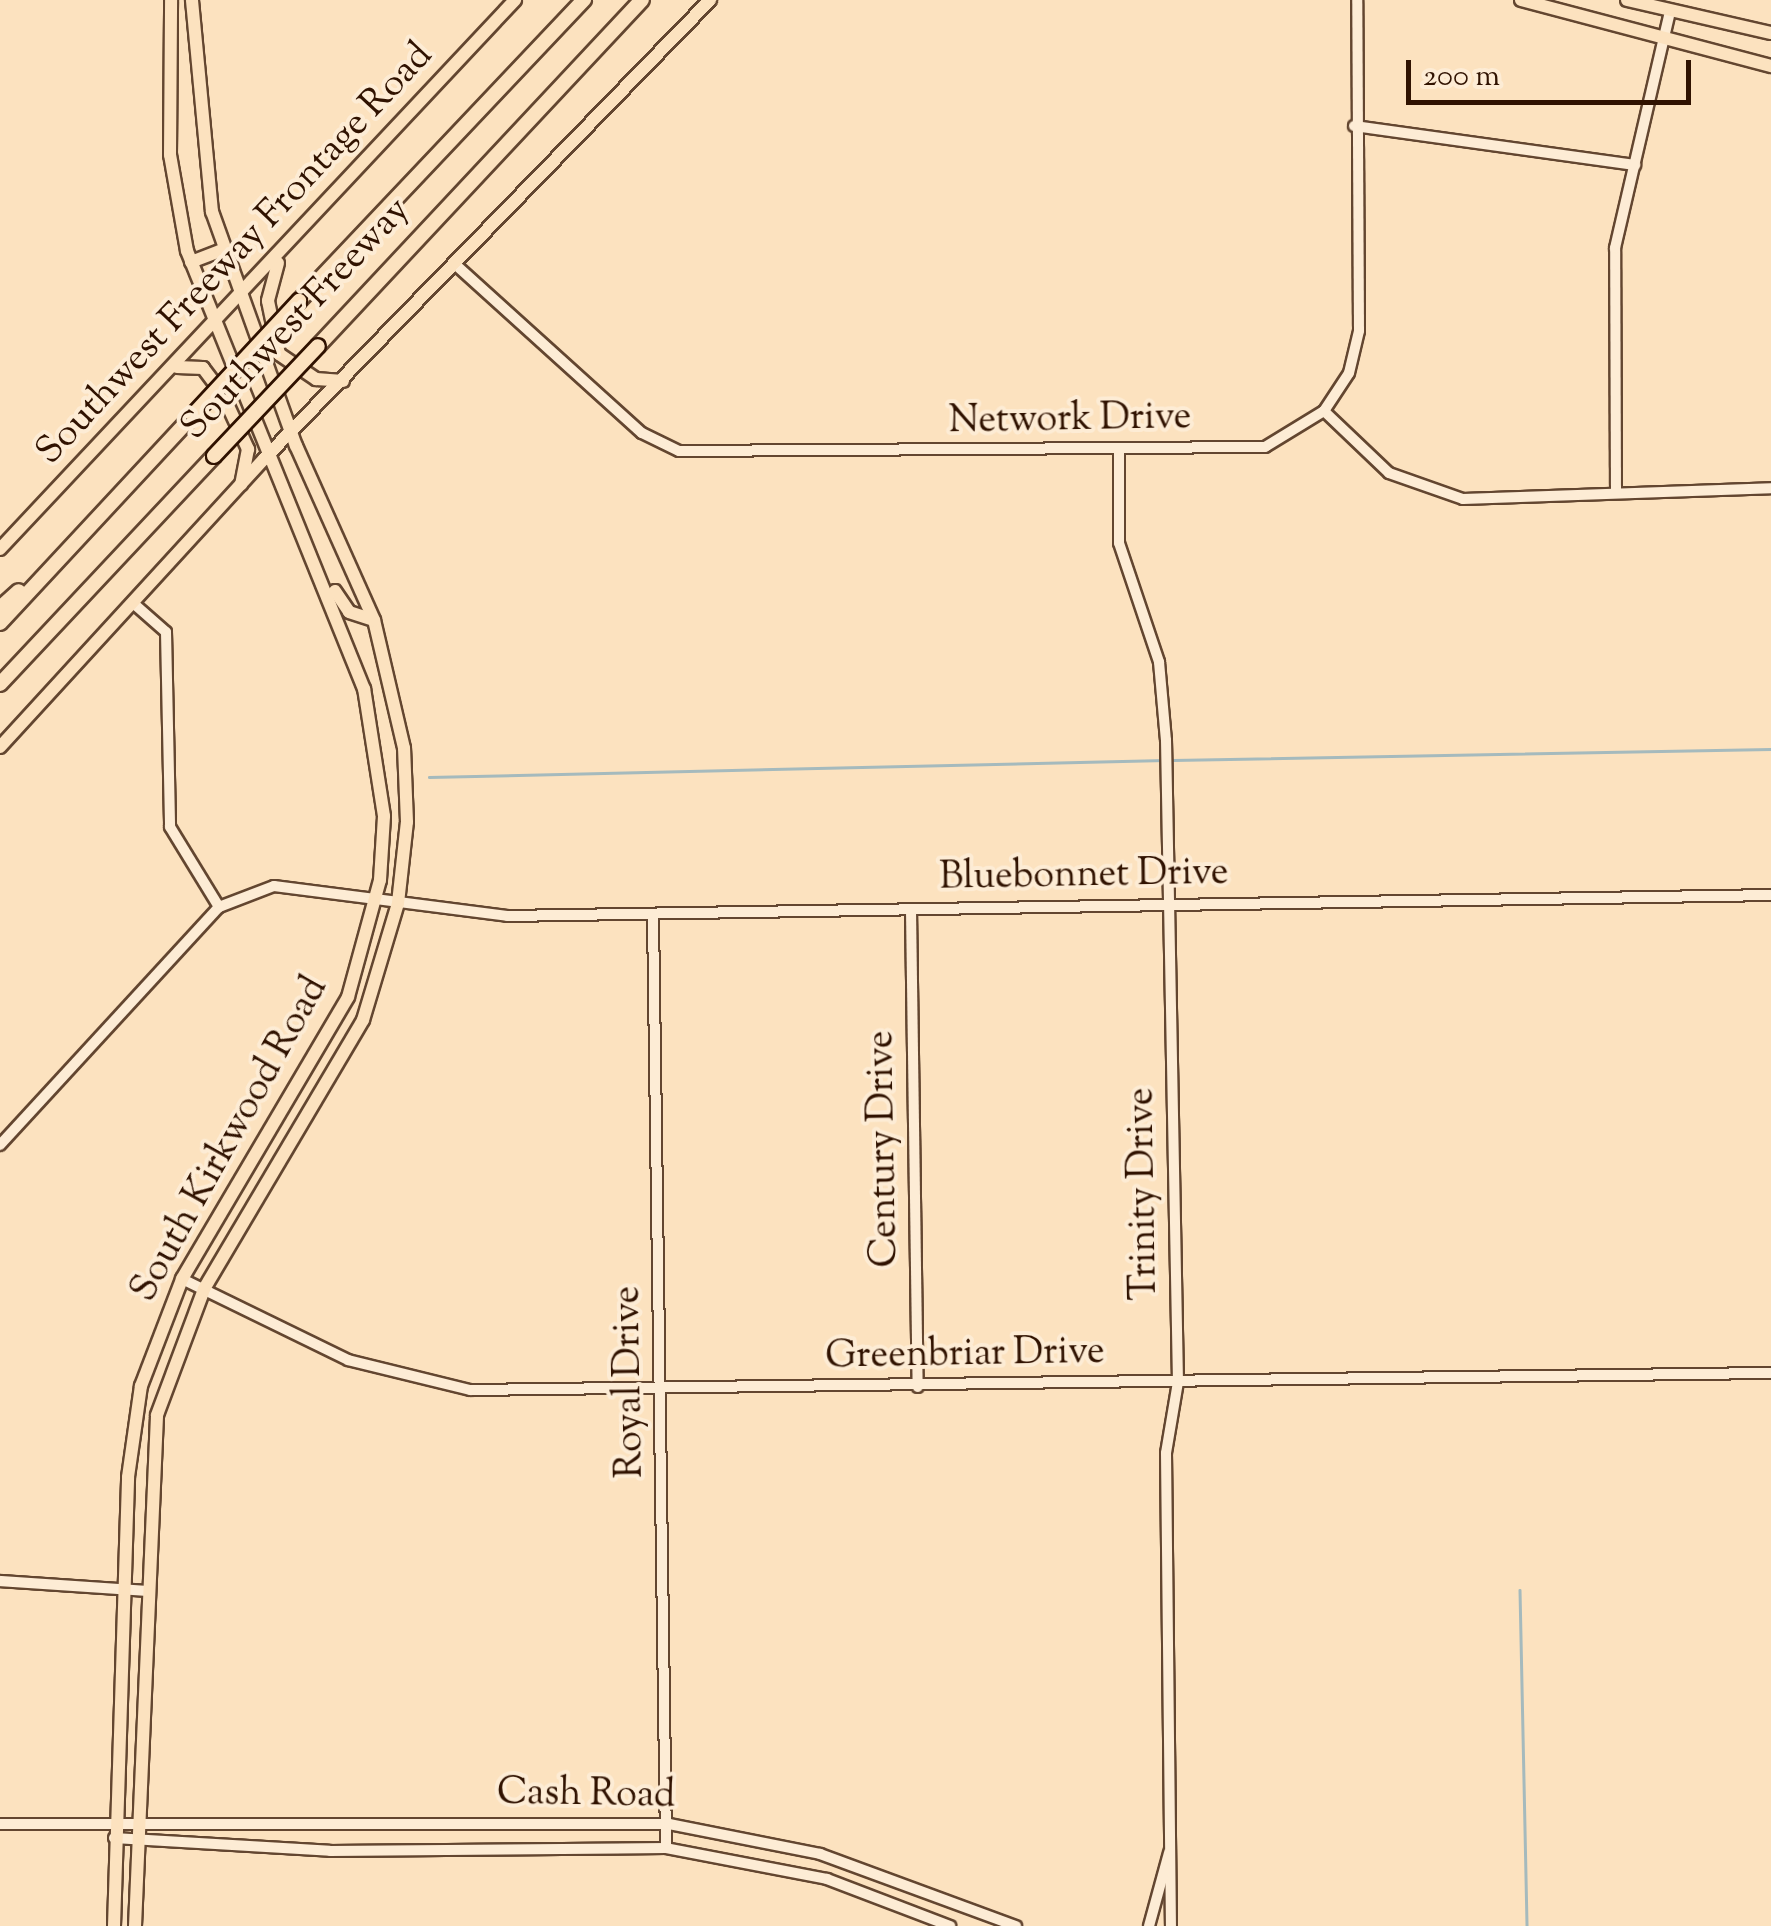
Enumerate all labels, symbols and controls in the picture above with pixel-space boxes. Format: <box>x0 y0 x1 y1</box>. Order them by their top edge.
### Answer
street label: Southwest Freeway Frontage Road <box>28 35 444 475</box>
scale bar <box>1411 40 1696 102</box>
text: 200 m <box>1423 56 1500 99</box>
street label: Southwest Freeway <box>173 189 421 451</box>
street label: Network Drive <box>948 396 1192 446</box>
street label: Bluebonnet Drive <box>939 852 1229 902</box>
street label: South Kirkwood Road <box>123 969 339 1311</box>
street label: Century Drive <box>860 1030 910 1268</box>
street label: Trinity Drive <box>1120 1087 1170 1301</box>
street label: Royal Drive <box>607 1285 655 1479</box>
street label: Greenbriar Drive <box>825 1331 1105 1381</box>
street label: Cash Road <box>496 1772 676 1820</box>

